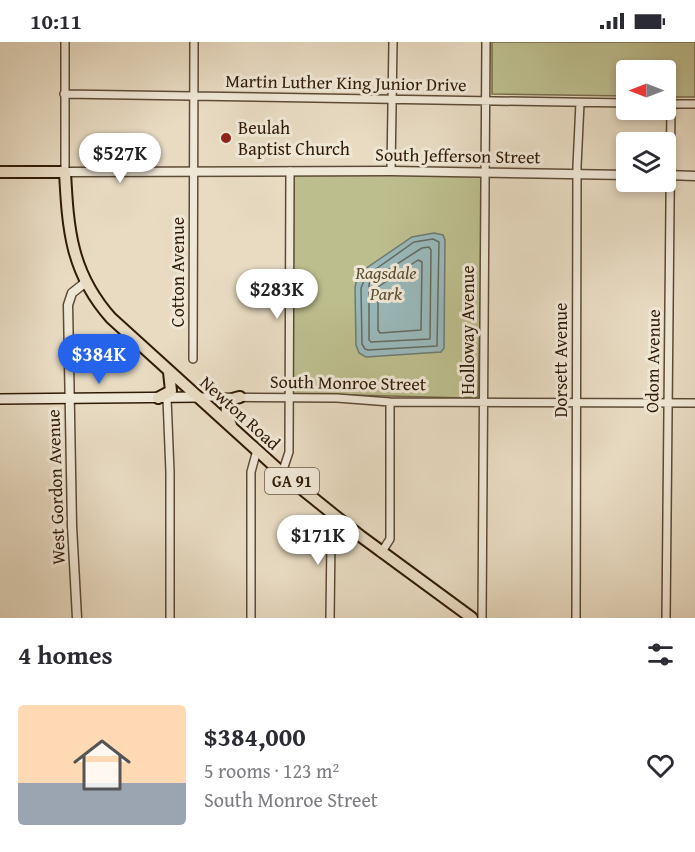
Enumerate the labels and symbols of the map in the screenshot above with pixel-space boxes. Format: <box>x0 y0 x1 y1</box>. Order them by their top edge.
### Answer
north arrow <box>616 60 676 120</box>
street label: Martin Luther King Junior Drive <box>225 67 467 98</box>
place label: Beulah Baptist Church <box>238 114 350 162</box>
marker: Beulah Baptist Church <box>219 131 233 145</box>
pin: $527K <box>78 133 162 184</box>
street label: South Jefferson Street <box>375 141 542 170</box>
street label: Cotton Avenue <box>164 217 191 327</box>
park label: Ragsdale Park <box>354 259 417 307</box>
street label: Holloway Avenue <box>454 265 481 395</box>
pin: $283K <box>235 269 319 320</box>
street label: Dorsett Avenue <box>547 302 574 418</box>
street label: Odom Avenue <box>638 309 667 413</box>
pin: $384K <box>57 334 141 385</box>
street label: South Monroe Street <box>270 368 427 397</box>
street label: Newton Road <box>194 369 287 456</box>
street label: West Gordon Avenue <box>39 409 72 565</box>
road number: GA 91 <box>265 468 319 494</box>
pin: $171K <box>276 515 360 566</box>

